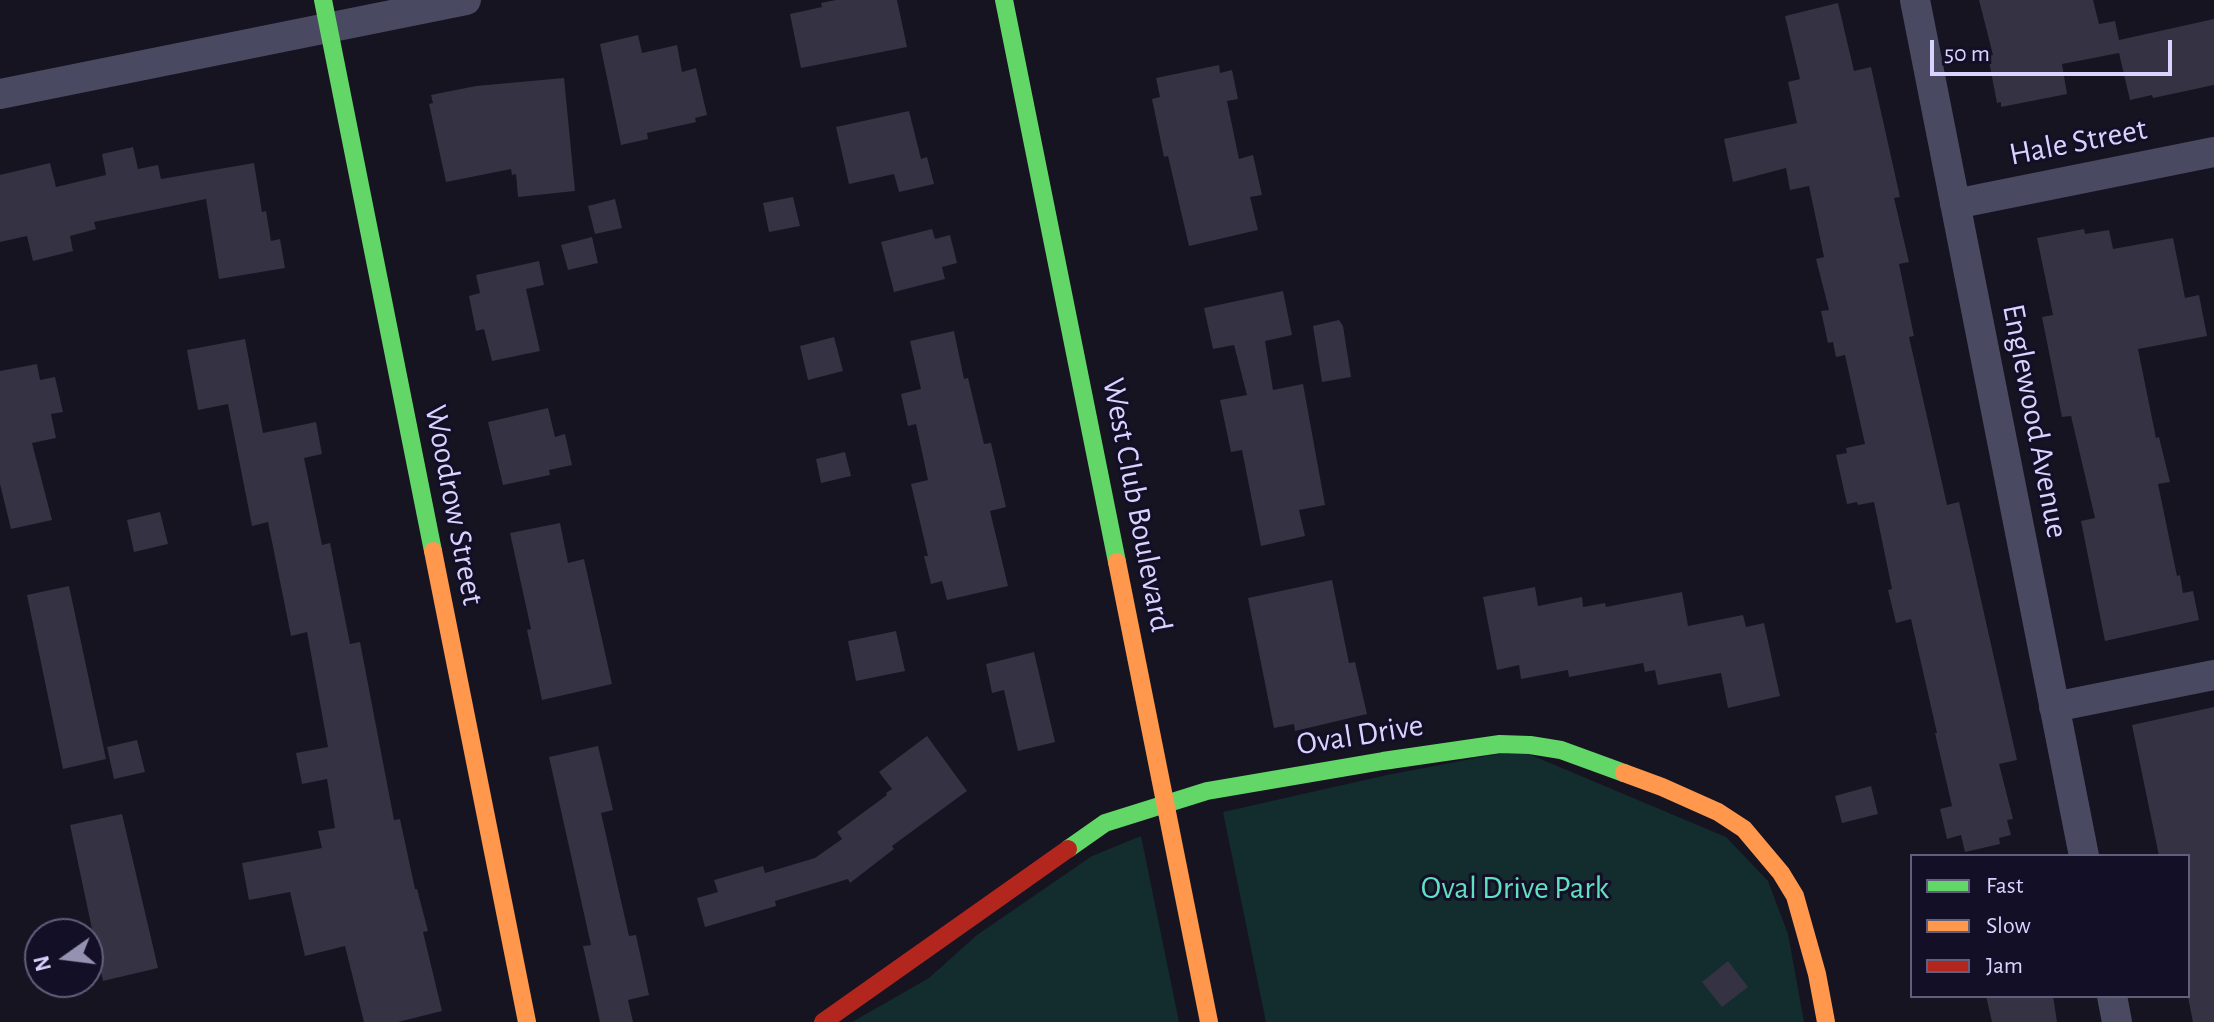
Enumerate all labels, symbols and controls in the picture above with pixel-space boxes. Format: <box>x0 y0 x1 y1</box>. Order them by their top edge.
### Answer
scale bar <box>1934 24 2176 74</box>
text: 50 m <box>1944 42 1990 66</box>
street label: Hale Street <box>2006 110 2150 174</box>
street label: Englewood Avenue <box>1993 301 2077 541</box>
street label: West Club Boulevard <box>1094 375 1180 635</box>
street label: Woodrow Street <box>416 402 492 608</box>
street label: Oval Drive <box>1294 706 1426 764</box>
legend <box>1910 854 2190 998</box>
park label: Oval Drive Park <box>1421 869 1609 907</box>
text: Fast <box>1986 874 2023 898</box>
text: Slow <box>1986 914 2031 938</box>
north arrow <box>24 918 104 998</box>
text: N <box>30 953 55 973</box>
text: Jam <box>1986 954 2023 978</box>

